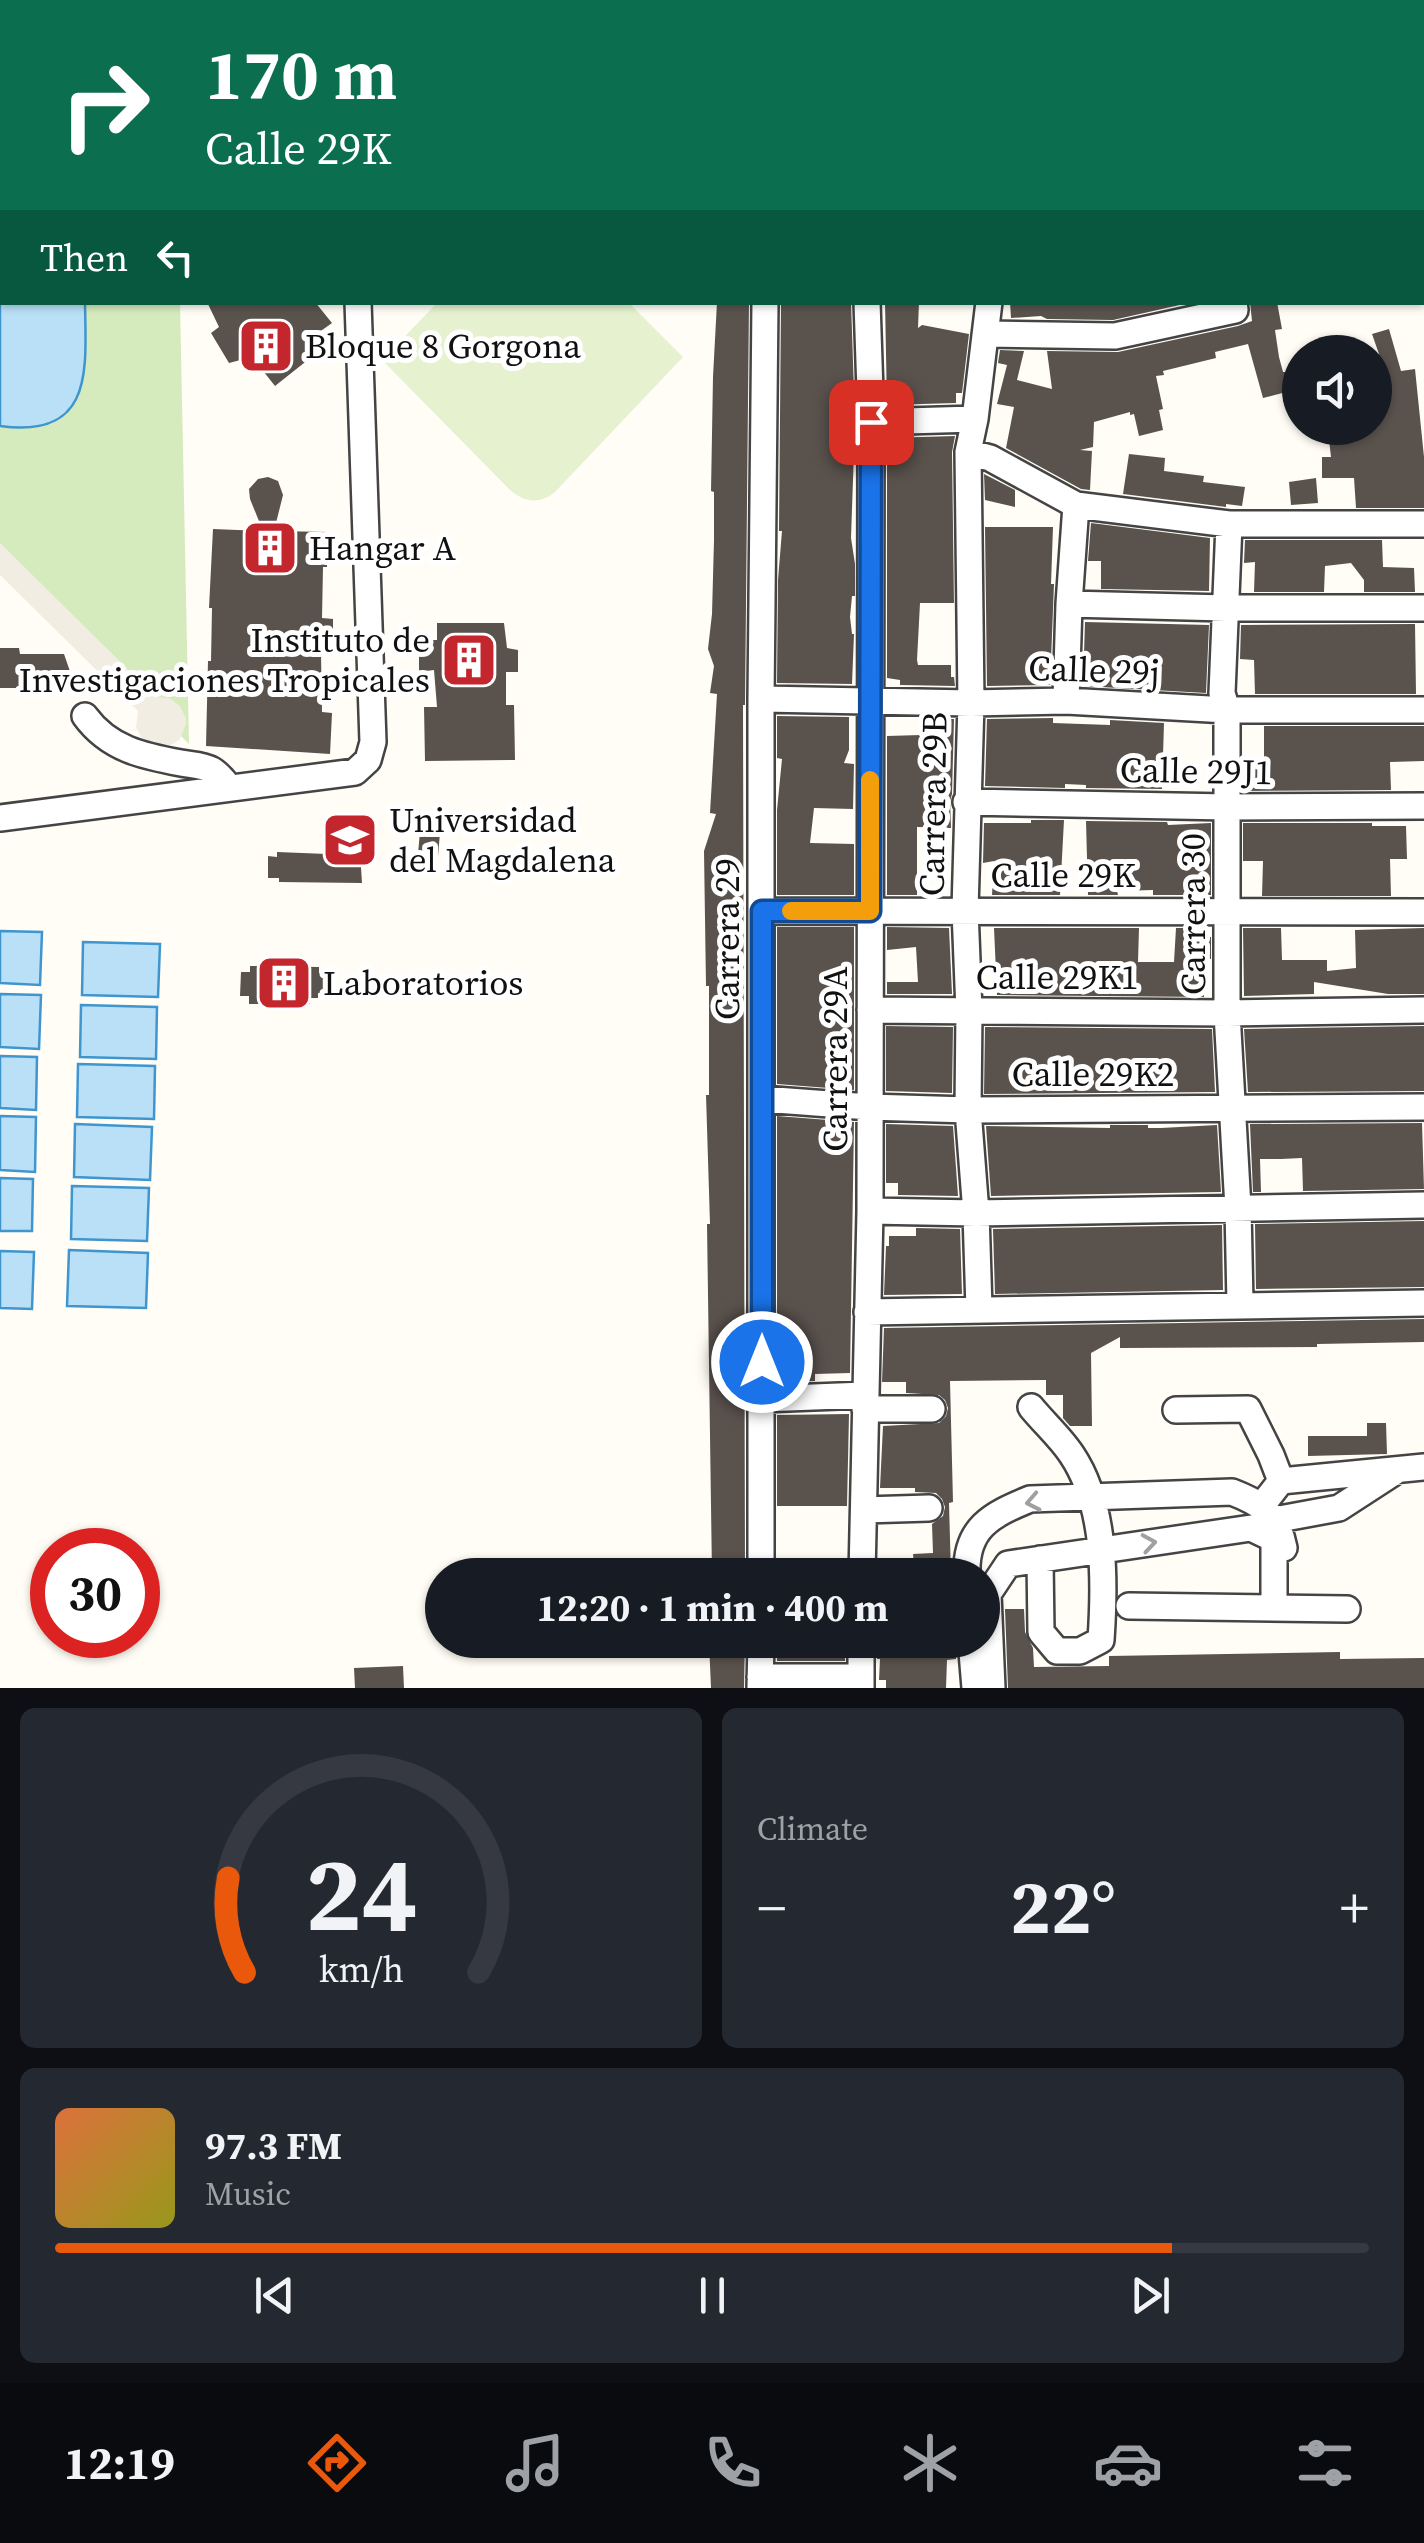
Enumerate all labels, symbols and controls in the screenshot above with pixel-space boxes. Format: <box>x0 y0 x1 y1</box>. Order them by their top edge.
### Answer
text: 170 m <box>205 26 397 122</box>
icon: right <box>40 40 170 170</box>
text: Calle 29K <box>205 117 392 179</box>
icon: left <box>148 230 203 285</box>
text: Then <box>40 232 128 284</box>
building icon: Bloque 8 Gorgona <box>236 316 296 376</box>
place label: Bloque 8 Gorgona <box>305 322 581 370</box>
map controls <box>1282 335 1392 445</box>
button: sound <box>1282 335 1392 445</box>
pin <box>829 380 914 465</box>
icon: arrive <box>844 395 899 450</box>
building icon: Hangar A <box>240 518 300 578</box>
place label: Hangar A <box>309 524 456 572</box>
place label: Instituto de Investigaciones Tropicales <box>19 616 430 704</box>
building icon: Instituto de Investigaciones Tropicales <box>439 630 499 690</box>
street label: Calle 29j <box>1027 644 1161 696</box>
street label: Carrera 29B <box>907 711 959 897</box>
street label: Calle 29J1 <box>1119 746 1273 796</box>
place label: Universidad del Magdalena <box>389 796 616 884</box>
school or university icon: Universidad del Magdalena <box>320 810 380 870</box>
street label: Carrera 30 <box>1169 833 1217 995</box>
street label: Calle 29K <box>990 851 1136 899</box>
street label: Carrera 29 <box>703 858 751 1020</box>
building icon: Laboratorios <box>254 953 314 1013</box>
street label: Calle 29K1 <box>976 953 1138 1001</box>
place label: Laboratorios <box>323 959 524 1007</box>
street label: Carrera 29A <box>811 966 859 1152</box>
street label: Calle 29K2 <box>1012 1050 1174 1098</box>
position arrow <box>710 1310 814 1414</box>
one-way arrow <box>1025 1491 1041 1512</box>
speed limit sign: 30 <box>30 1528 160 1658</box>
one-way arrow <box>1141 1533 1158 1554</box>
text: 12:20 · 1 min · 400 m <box>536 1582 889 1634</box>
text: Climate <box>757 1807 868 1851</box>
text: 24 <box>305 1822 417 1965</box>
text: 22° <box>1010 1855 1116 1958</box>
text: − <box>757 1870 786 1945</box>
text: + <box>1340 1870 1369 1945</box>
text: km/h <box>318 1945 404 1994</box>
text: 97.3 FM <box>205 2120 342 2172</box>
text: Music <box>205 2172 291 2216</box>
icon: previous <box>247 2268 302 2323</box>
icon: pause <box>685 2268 740 2323</box>
icon: next <box>1123 2268 1178 2323</box>
icon: directions <box>302 2428 372 2498</box>
icon: music <box>500 2428 570 2498</box>
icon: phone <box>698 2428 768 2498</box>
icon: climate <box>895 2428 965 2498</box>
icon: car <box>1093 2428 1163 2498</box>
icon: filters <box>1290 2428 1360 2498</box>
text: 12:19 <box>64 2432 175 2494</box>

